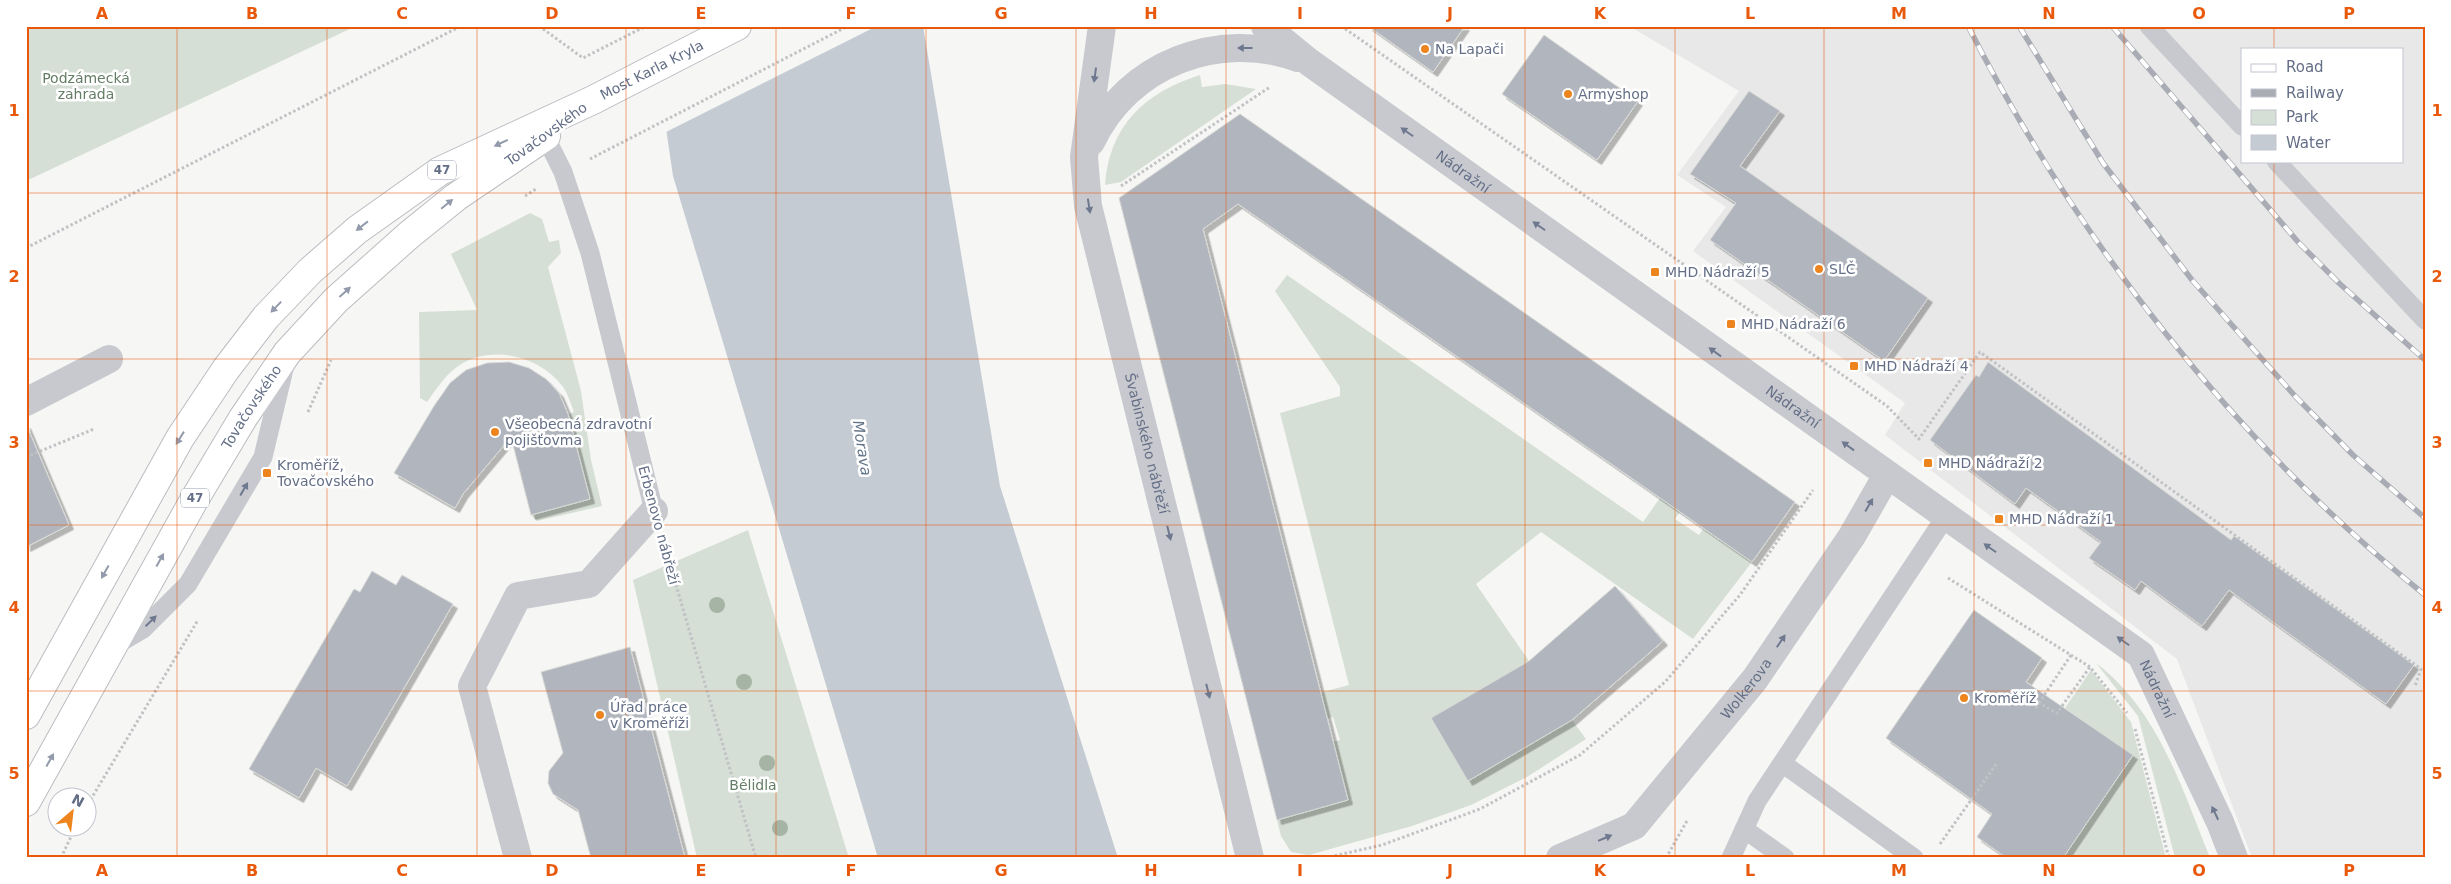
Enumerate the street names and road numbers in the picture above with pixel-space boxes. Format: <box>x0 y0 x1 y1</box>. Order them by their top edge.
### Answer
street label: Most Karla Kryla <box>597 37 706 103</box>
street label: Tovačovského <box>501 99 590 170</box>
street label: Nádražní <box>1433 147 1494 197</box>
road number: 47 <box>428 160 456 180</box>
street label: Tovačovského <box>218 362 285 453</box>
street label: Švabinského nábřeží <box>1122 371 1172 517</box>
street label: Nádražní <box>1763 382 1824 432</box>
street label: Erbenovo nábřeží <box>635 464 683 587</box>
road number: 47 <box>181 488 209 508</box>
street label: Wolkerova <box>1717 655 1775 722</box>
street label: Nádražní <box>2136 657 2178 722</box>

